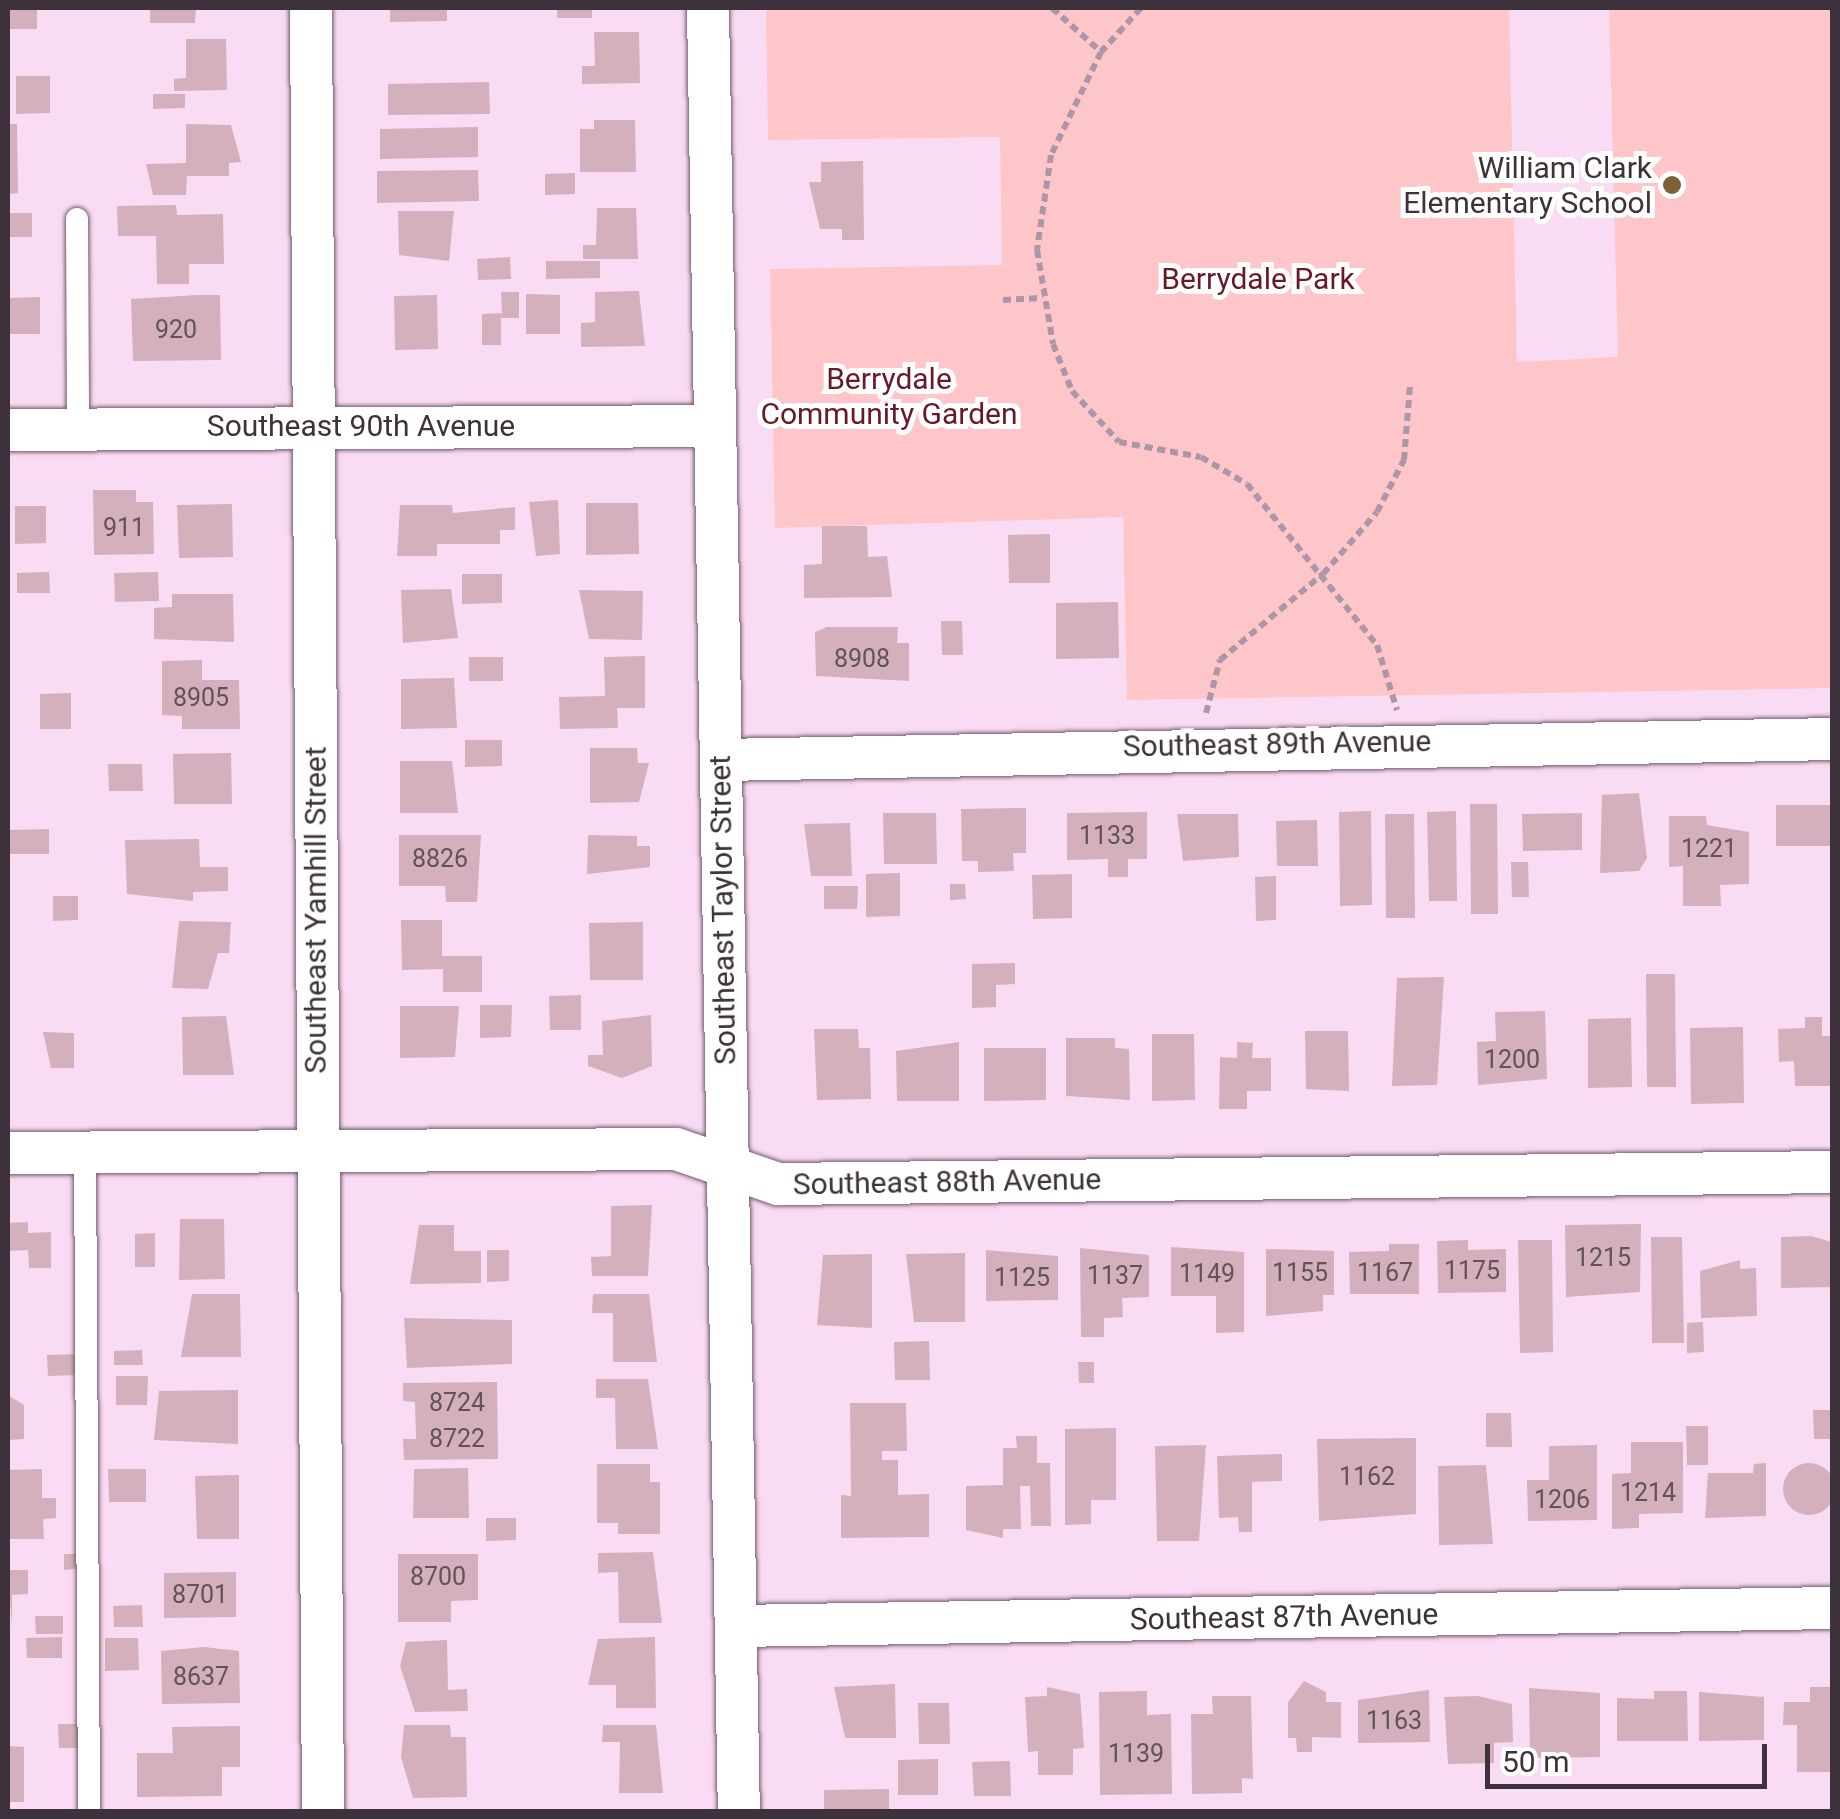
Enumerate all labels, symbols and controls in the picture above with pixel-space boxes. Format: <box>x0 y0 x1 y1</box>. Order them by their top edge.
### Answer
place label: William Clark Elementary School <box>1403 150 1652 220</box>
marker: William Clark Elementary School <box>1661 174 1683 196</box>
park label: Berrydale Park <box>1161 261 1355 297</box>
house number: 920 <box>155 315 197 345</box>
park label: Berrydale Community Garden <box>760 361 1018 432</box>
street label: Southeast 90th Avenue <box>207 408 515 444</box>
house number: 911 <box>103 513 145 543</box>
house number: 8908 <box>834 644 890 674</box>
house number: 8905 <box>173 683 229 713</box>
street label: Southeast 89th Avenue <box>1123 723 1431 765</box>
street label: Southeast Yamhill Street <box>298 746 334 1074</box>
street label: Southeast Taylor Street <box>702 754 744 1066</box>
house number: 1133 <box>1079 821 1135 851</box>
house number: 1221 <box>1681 834 1737 864</box>
house number: 8826 <box>412 844 468 874</box>
house number: 1200 <box>1484 1045 1540 1075</box>
street label: Southeast 88th Avenue <box>793 1161 1101 1203</box>
house number: 1215 <box>1575 1243 1631 1273</box>
house number: 1175 <box>1444 1256 1500 1286</box>
house number: 1155 <box>1272 1258 1328 1288</box>
house number: 1167 <box>1357 1258 1413 1288</box>
house number: 1149 <box>1179 1259 1235 1289</box>
house number: 1137 <box>1087 1261 1143 1291</box>
house number: 1125 <box>994 1263 1050 1293</box>
house number: 8724 <box>429 1388 485 1418</box>
house number: 8722 <box>429 1424 485 1454</box>
house number: 1162 <box>1339 1462 1395 1492</box>
house number: 1214 <box>1620 1478 1676 1508</box>
house number: 1206 <box>1534 1485 1590 1515</box>
house number: 8700 <box>410 1562 466 1592</box>
house number: 8701 <box>172 1580 228 1610</box>
street label: Southeast 87th Avenue <box>1130 1596 1438 1638</box>
house number: 8637 <box>173 1662 229 1692</box>
house number: 1163 <box>1366 1706 1422 1736</box>
scale bar <box>1490 1724 1772 1786</box>
house number: 1139 <box>1108 1739 1164 1769</box>
text: 50 m <box>1502 1744 1569 1779</box>

